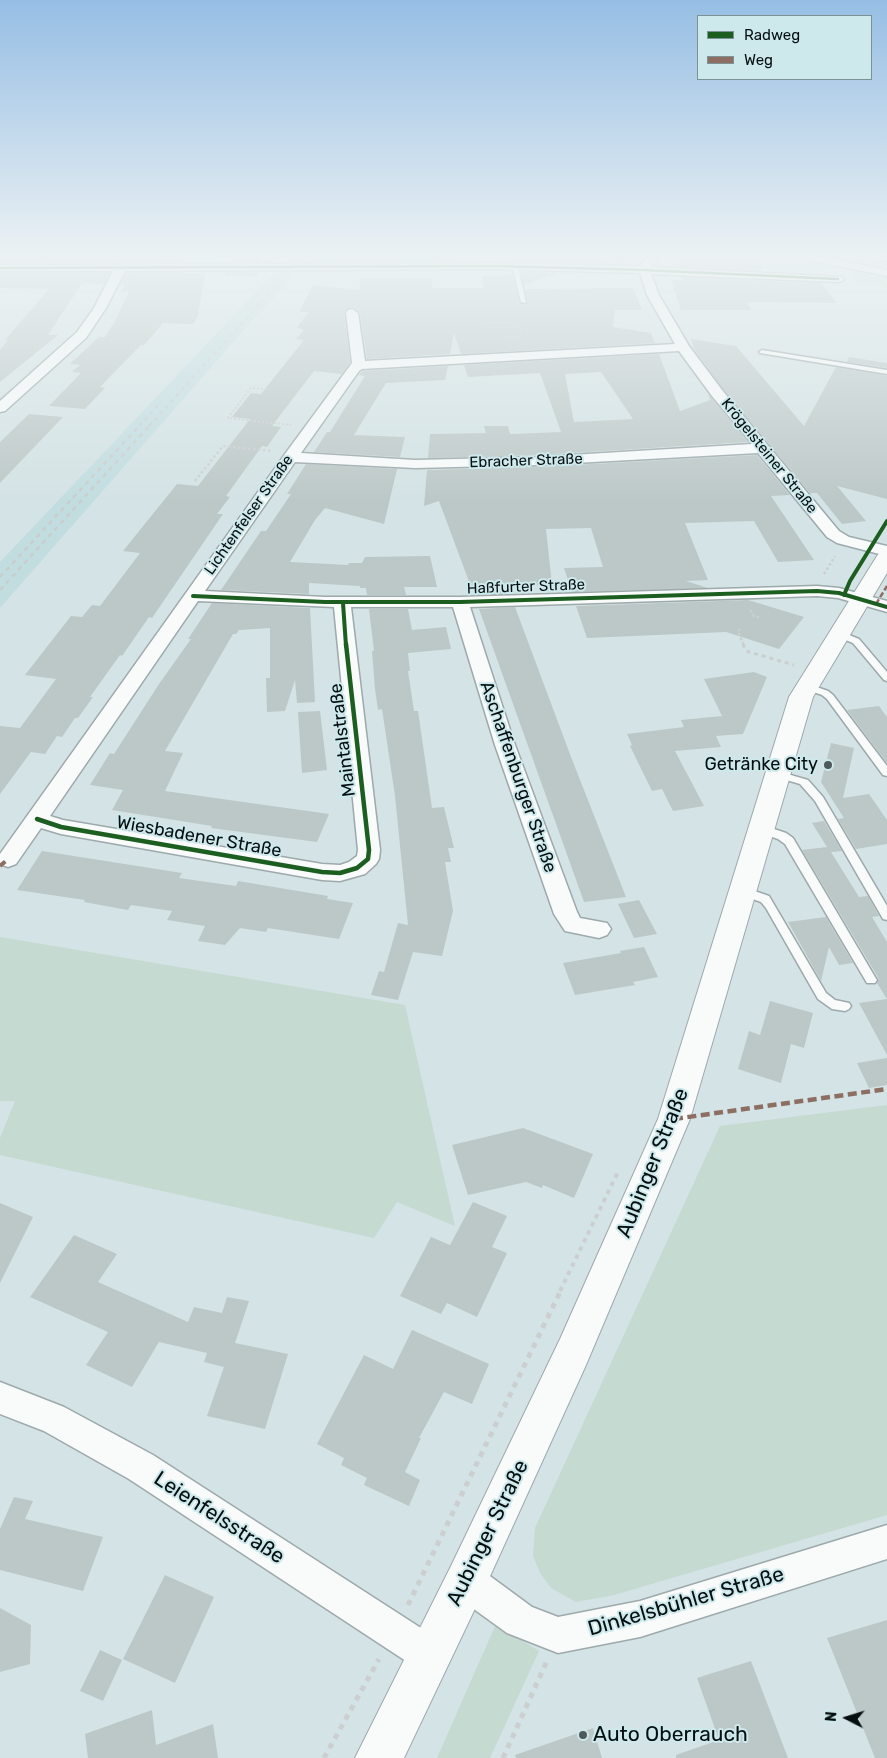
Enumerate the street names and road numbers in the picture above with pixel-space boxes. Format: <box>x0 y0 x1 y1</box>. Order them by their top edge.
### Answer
street label: Krögelsteiner Straße <box>717 395 821 517</box>
street label: Ebracher Straße <box>469 450 583 472</box>
street label: Lichtenfelser Straße <box>201 452 297 578</box>
street label: Haßfurter Straße <box>467 576 585 598</box>
street label: Aschaffenburger Straße <box>475 678 561 876</box>
street label: Maintalstraße <box>325 682 361 798</box>
street label: Wiesbadener Straße <box>115 812 283 862</box>
street label: Aubinger Straße <box>612 1085 694 1241</box>
street label: Aubinger Straße <box>442 1456 534 1610</box>
street label: Leienfelsstraße <box>149 1466 289 1570</box>
street label: Dinkelsbühler Straße <box>585 1562 787 1642</box>

